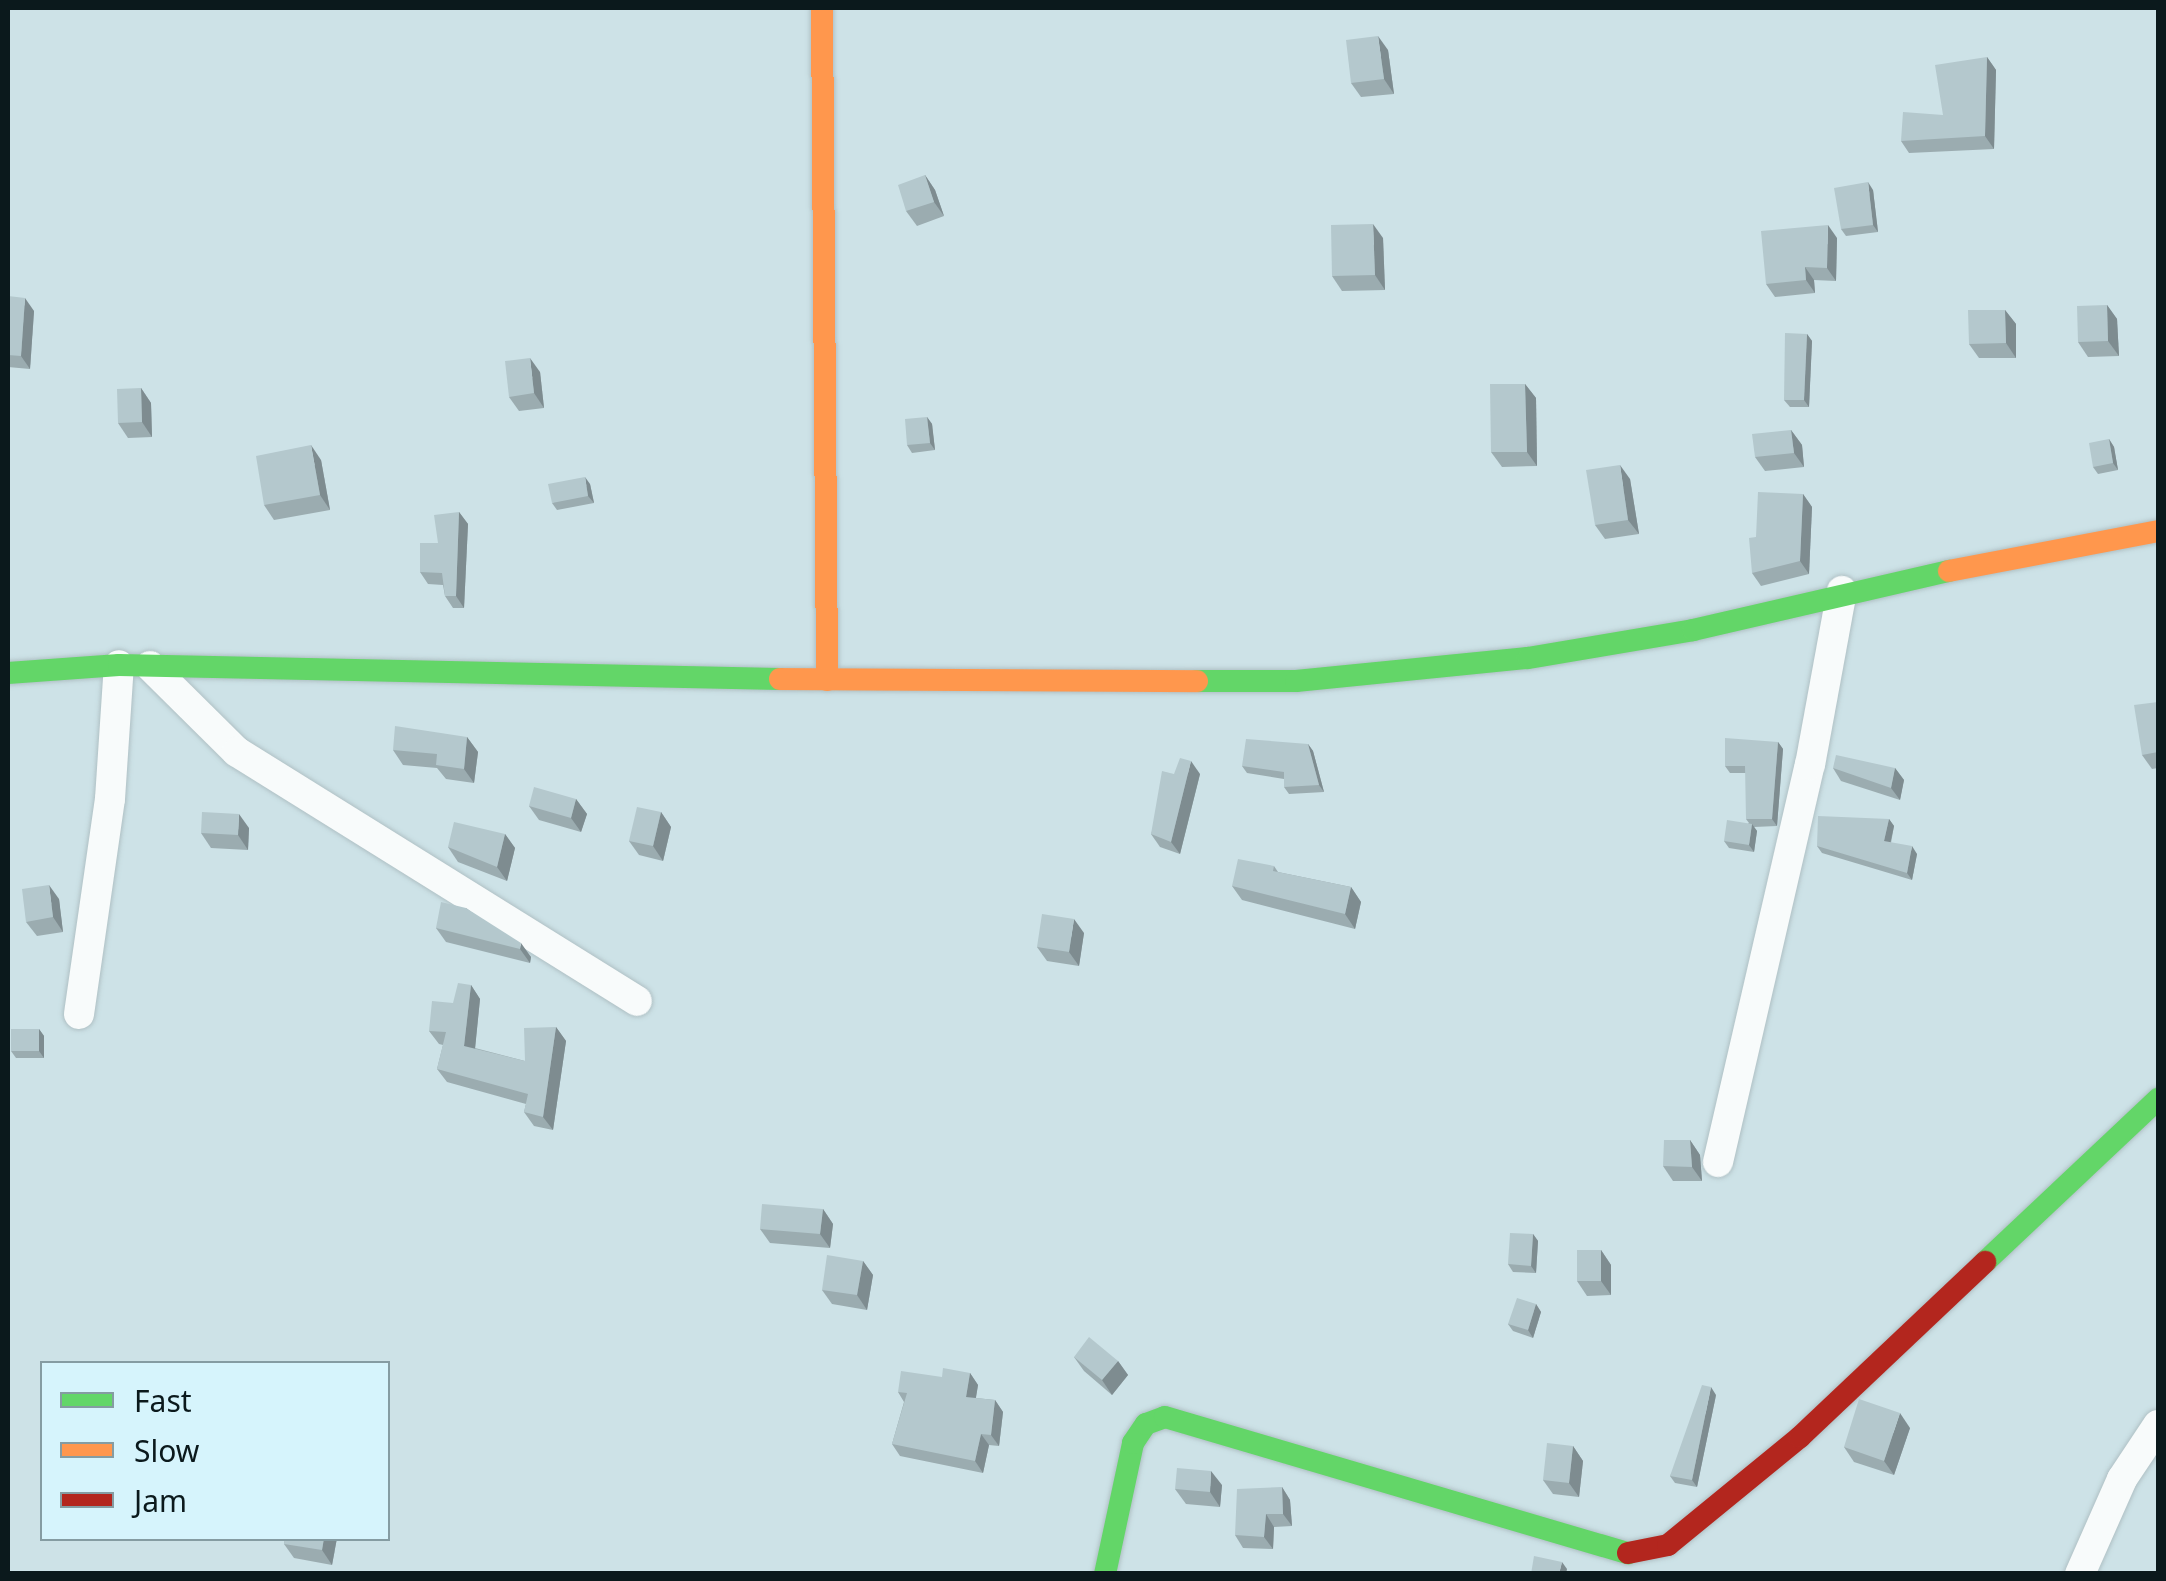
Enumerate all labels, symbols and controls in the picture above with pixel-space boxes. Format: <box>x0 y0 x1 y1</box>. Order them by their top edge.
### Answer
legend <box>40 1361 390 1541</box>
text: Fast <box>134 1380 192 1421</box>
text: Slow <box>134 1430 199 1471</box>
text: Jam <box>134 1480 187 1521</box>

